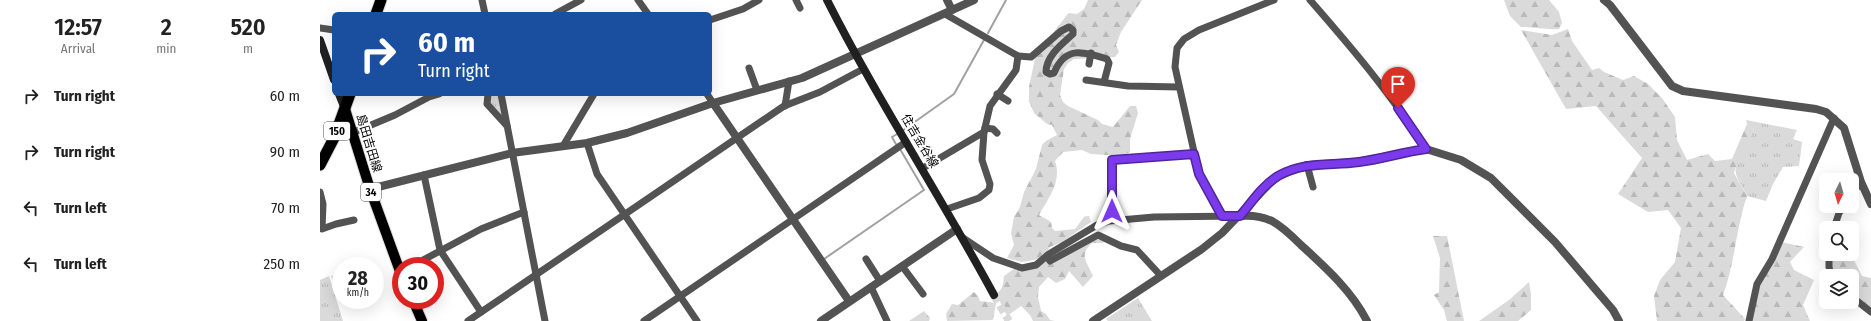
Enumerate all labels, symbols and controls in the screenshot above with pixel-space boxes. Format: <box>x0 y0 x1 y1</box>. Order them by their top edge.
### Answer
text: 12:57 <box>54 13 102 41</box>
text: 2 <box>161 13 172 41</box>
text: 520 <box>230 13 266 41</box>
text: 60 m <box>418 26 475 59</box>
icon: right <box>352 28 404 80</box>
text: Arrival <box>61 41 95 56</box>
text: min <box>156 41 176 56</box>
text: m <box>243 41 253 56</box>
text: Turn right <box>418 60 490 82</box>
pin <box>1381 67 1415 108</box>
icon: arrive <box>1387 73 1409 95</box>
icon: right <box>20 85 42 107</box>
text: Turn right <box>54 87 115 105</box>
text: 60 m <box>270 87 300 105</box>
street label: 島田吉田線 <box>354 112 384 174</box>
street label: 住吉金谷線 <box>899 112 941 170</box>
road number: 150 <box>324 122 350 140</box>
icon: right <box>20 141 42 163</box>
text: Turn right <box>54 143 115 161</box>
text: 90 m <box>270 143 300 161</box>
north arrow <box>1819 173 1859 213</box>
map controls <box>1819 173 1859 309</box>
road number: 34 <box>361 183 381 201</box>
position arrow <box>1091 190 1133 232</box>
icon: left <box>20 197 42 219</box>
text: Turn left <box>54 199 107 217</box>
text: 70 m <box>271 199 300 217</box>
button: search <box>1819 221 1859 261</box>
icon: left <box>20 253 42 275</box>
text: Turn left <box>54 255 107 273</box>
text: 250 m <box>264 255 300 273</box>
speed limit sign: 30 <box>392 257 444 309</box>
text: 28 <box>348 266 368 290</box>
button: layers <box>1819 269 1859 309</box>
text: km/h <box>347 287 369 299</box>

